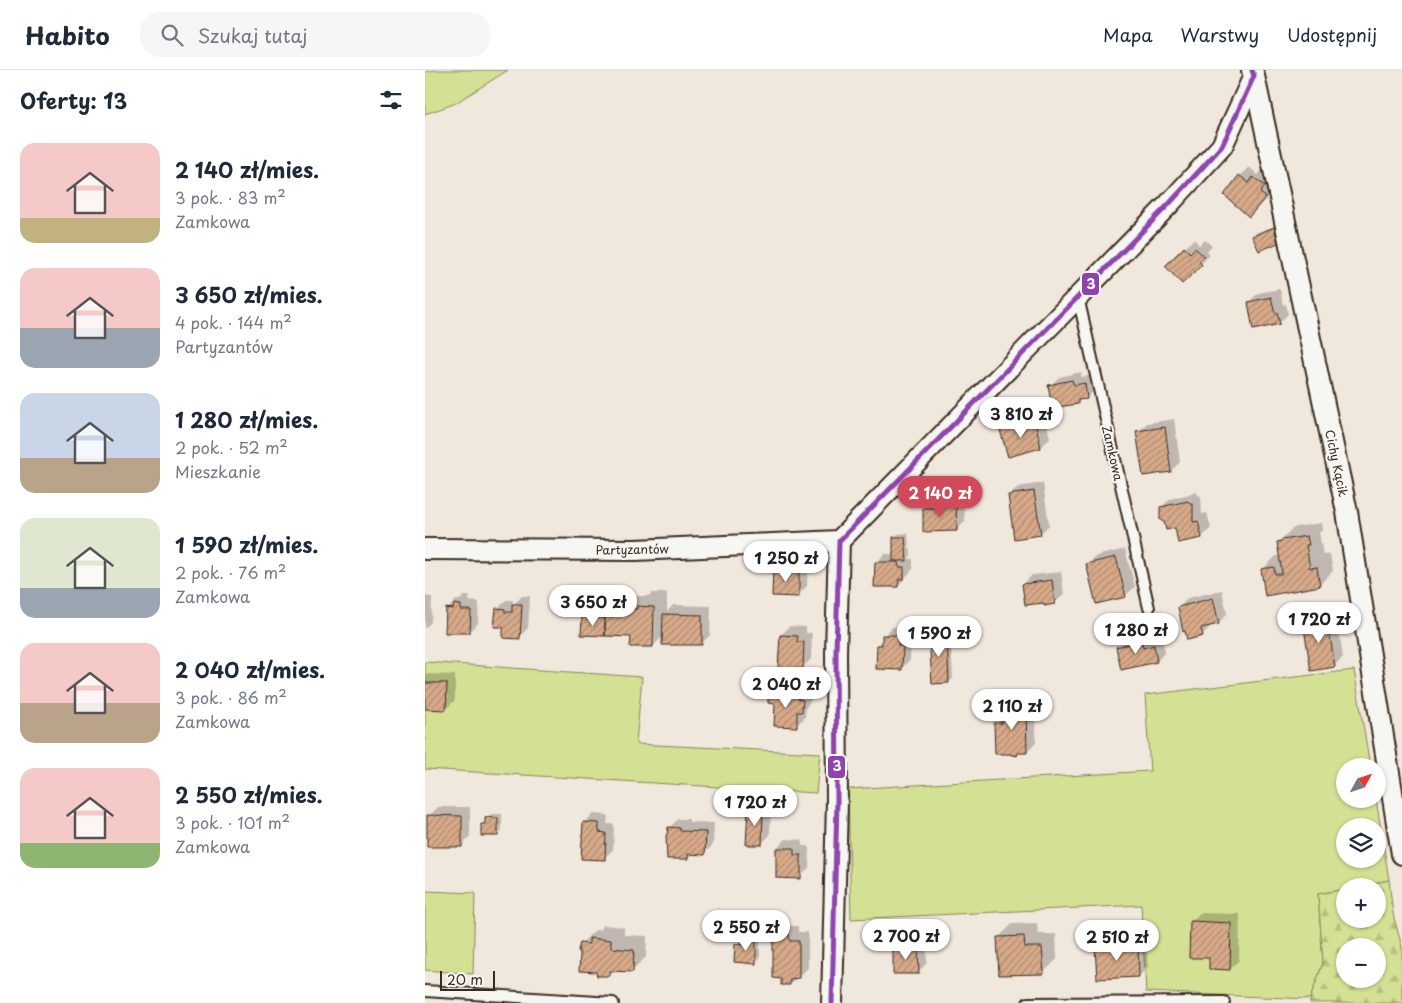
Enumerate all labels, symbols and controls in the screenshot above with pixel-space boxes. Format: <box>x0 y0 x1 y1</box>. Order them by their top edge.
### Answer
search box <box>140 12 490 57</box>
text: Habito <box>25 17 110 53</box>
icon: search <box>158 21 186 49</box>
text: Szukaj tutaj <box>198 21 307 49</box>
text: Mapa <box>1103 21 1153 48</box>
text: Warstwy <box>1181 21 1259 48</box>
text: Udostępnij <box>1287 21 1377 48</box>
text: Oferty: 13 <box>20 84 127 116</box>
icon: filters <box>377 86 405 114</box>
text: 2 140 zł/mies. <box>175 153 319 185</box>
icon: home <box>60 163 120 223</box>
text: 3 pok. · 83 m² <box>175 185 286 209</box>
text: Zamkowa <box>175 209 250 233</box>
line badge: 3 <box>1081 272 1100 296</box>
text: 3 <box>1086 273 1096 294</box>
text: 3 650 zł/mies. <box>175 278 323 310</box>
icon: home <box>60 288 120 348</box>
text: 4 pok. · 144 m² <box>175 310 292 334</box>
text: Partyzantów <box>175 334 273 358</box>
pin: 3 810 zł <box>969 396 1073 439</box>
text: 3 810 zł <box>990 401 1052 425</box>
text: 1 280 zł/mies. <box>175 403 318 435</box>
icon: home <box>60 413 120 473</box>
street label: Zamkowa <box>1098 424 1128 483</box>
street label: Cichy Kącik <box>1321 428 1353 498</box>
text: 2 pok. · 52 m² <box>175 435 288 459</box>
text: Mieszkanie <box>175 459 261 483</box>
pin: 2 140 zł <box>888 476 992 518</box>
text: 2 140 zł <box>908 480 972 504</box>
text: 1 590 zł/mies. <box>175 528 318 560</box>
icon: home <box>60 538 120 598</box>
street label: Partyzantów <box>595 539 670 559</box>
pin: 1 250 zł <box>734 540 838 583</box>
text: 1 250 zł <box>754 545 818 569</box>
text: 2 pok. · 76 m² <box>175 560 286 584</box>
text: Zamkowa <box>175 584 250 608</box>
pin: 3 650 zł <box>541 584 645 627</box>
text: 3 650 zł <box>560 589 626 613</box>
pin: 1 720 zł <box>1267 602 1371 644</box>
text: 1 720 zł <box>1288 606 1350 630</box>
pin: 1 280 zł <box>1084 612 1188 655</box>
pin: 1 590 zł <box>887 616 991 658</box>
text: 1 280 zł <box>1105 617 1167 641</box>
text: 1 590 zł <box>908 620 970 644</box>
text: 2 040 zł/mies. <box>175 653 325 685</box>
icon: home <box>60 663 120 723</box>
pin: 2 040 zł <box>734 666 838 709</box>
text: 2 040 zł <box>752 671 820 695</box>
text: 3 pok. · 86 m² <box>175 685 287 709</box>
pin: 2 110 zł <box>960 688 1064 731</box>
text: 2 110 zł <box>982 693 1042 717</box>
text: Zamkowa <box>175 709 250 733</box>
line badge: 3 <box>827 755 846 779</box>
text: 3 <box>832 755 842 776</box>
north arrow <box>1336 758 1386 808</box>
map controls <box>1336 758 1386 988</box>
text: 2 550 zł/mies. <box>175 778 323 810</box>
pin: 1 720 zł <box>703 784 807 827</box>
icon: home <box>60 788 120 848</box>
text: 1 720 zł <box>724 789 786 813</box>
text: 3 pok. · 101 m² <box>175 810 290 834</box>
button: layers <box>1336 818 1386 868</box>
text: Zamkowa <box>175 834 250 858</box>
button: + <box>1336 878 1386 928</box>
pin: 2 550 zł <box>694 910 798 952</box>
text: 2 550 zł <box>713 914 779 938</box>
pin: 2 700 zł <box>854 918 958 961</box>
pin: 2 510 zł <box>1065 920 1169 962</box>
text: 2 700 zł <box>873 923 939 947</box>
text: 2 510 zł <box>1086 924 1148 948</box>
button: − <box>1336 938 1386 988</box>
scale bar <box>440 968 495 991</box>
text: 20 m <box>447 969 483 990</box>

